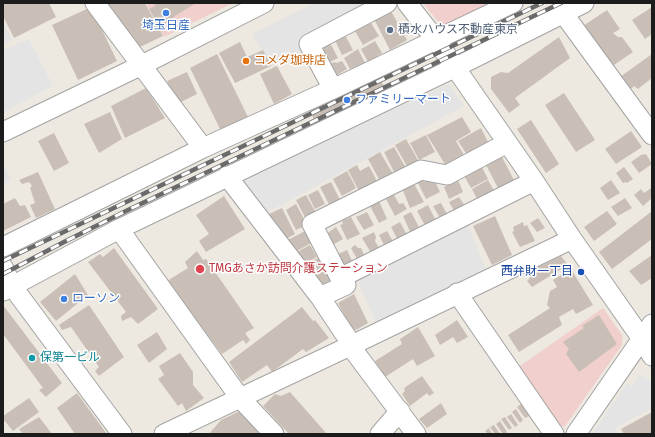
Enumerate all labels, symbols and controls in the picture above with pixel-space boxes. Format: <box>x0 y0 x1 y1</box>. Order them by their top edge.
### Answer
marker: 埼玉日産 <box>161 8 171 18</box>
place label: 埼玉日産 <box>142 19 190 33</box>
place label: 積水ハウス不動産東京 <box>398 23 518 37</box>
marker: 積水ハウス不動産東京 <box>385 25 395 35</box>
place label: コメダ珈琲店 <box>254 54 326 68</box>
marker: コメダ珈琲店 <box>241 56 251 66</box>
place label: ファミリーマート <box>355 93 451 107</box>
marker: ファミリーマート <box>342 95 352 105</box>
place label: TMGあさか訪問介護ステーション <box>209 262 388 276</box>
marker: TMGあさか訪問介護ステーション <box>194 263 206 275</box>
place label: 西弁財一丁目 <box>501 265 573 279</box>
marker: 西弁財一丁目 <box>576 267 586 277</box>
place label: ローソン <box>72 292 120 306</box>
marker: ローソン <box>59 294 69 304</box>
place label: 保第一ビル <box>40 351 100 365</box>
marker: 保第一ビル <box>27 353 37 363</box>

